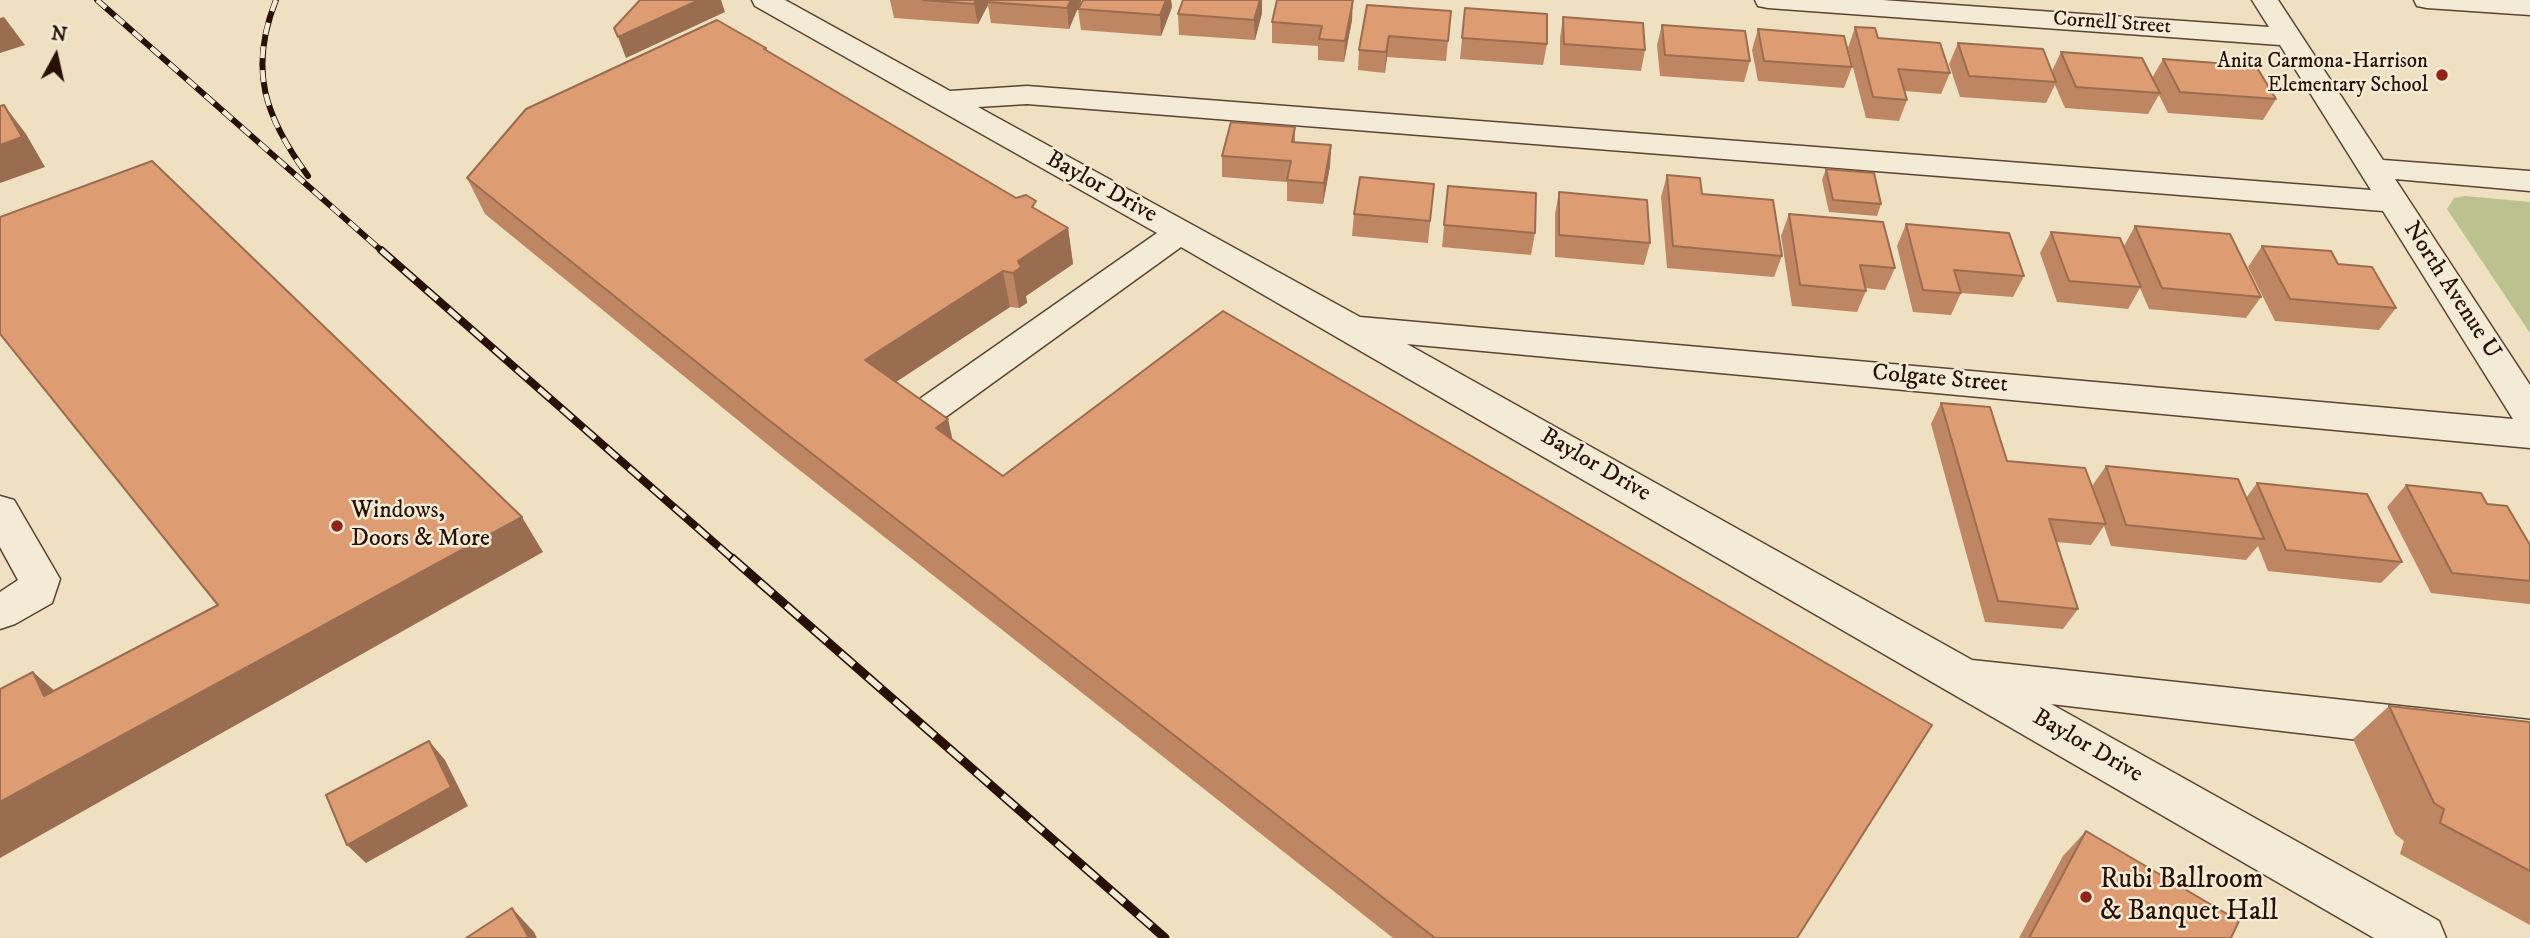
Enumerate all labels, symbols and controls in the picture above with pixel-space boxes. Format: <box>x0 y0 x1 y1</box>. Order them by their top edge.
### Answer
street label: Cornell Street <box>2052 7 2172 41</box>
north arrow <box>21 21 91 91</box>
text: N <box>50 22 68 47</box>
place label: Anita Carmona-Harrison Elementary School <box>2217 50 2428 100</box>
marker: Anita Carmona-Harrison Elementary School <box>2434 67 2450 83</box>
street label: Baylor Drive <box>1040 146 1162 230</box>
street label: North Avenue U <box>2396 217 2506 365</box>
street label: Colgate Street <box>1871 360 2009 400</box>
street label: Baylor Drive <box>1535 423 1655 509</box>
place label: Windows, Doors & More <box>351 498 490 554</box>
marker: Windows, Doors & More <box>329 518 345 534</box>
street label: Baylor Drive <box>2027 704 2147 790</box>
place label: Rubi Ballroom & Banquet Hall <box>2100 864 2278 930</box>
marker: Rubi Ballroom & Banquet Hall <box>2078 889 2094 905</box>

